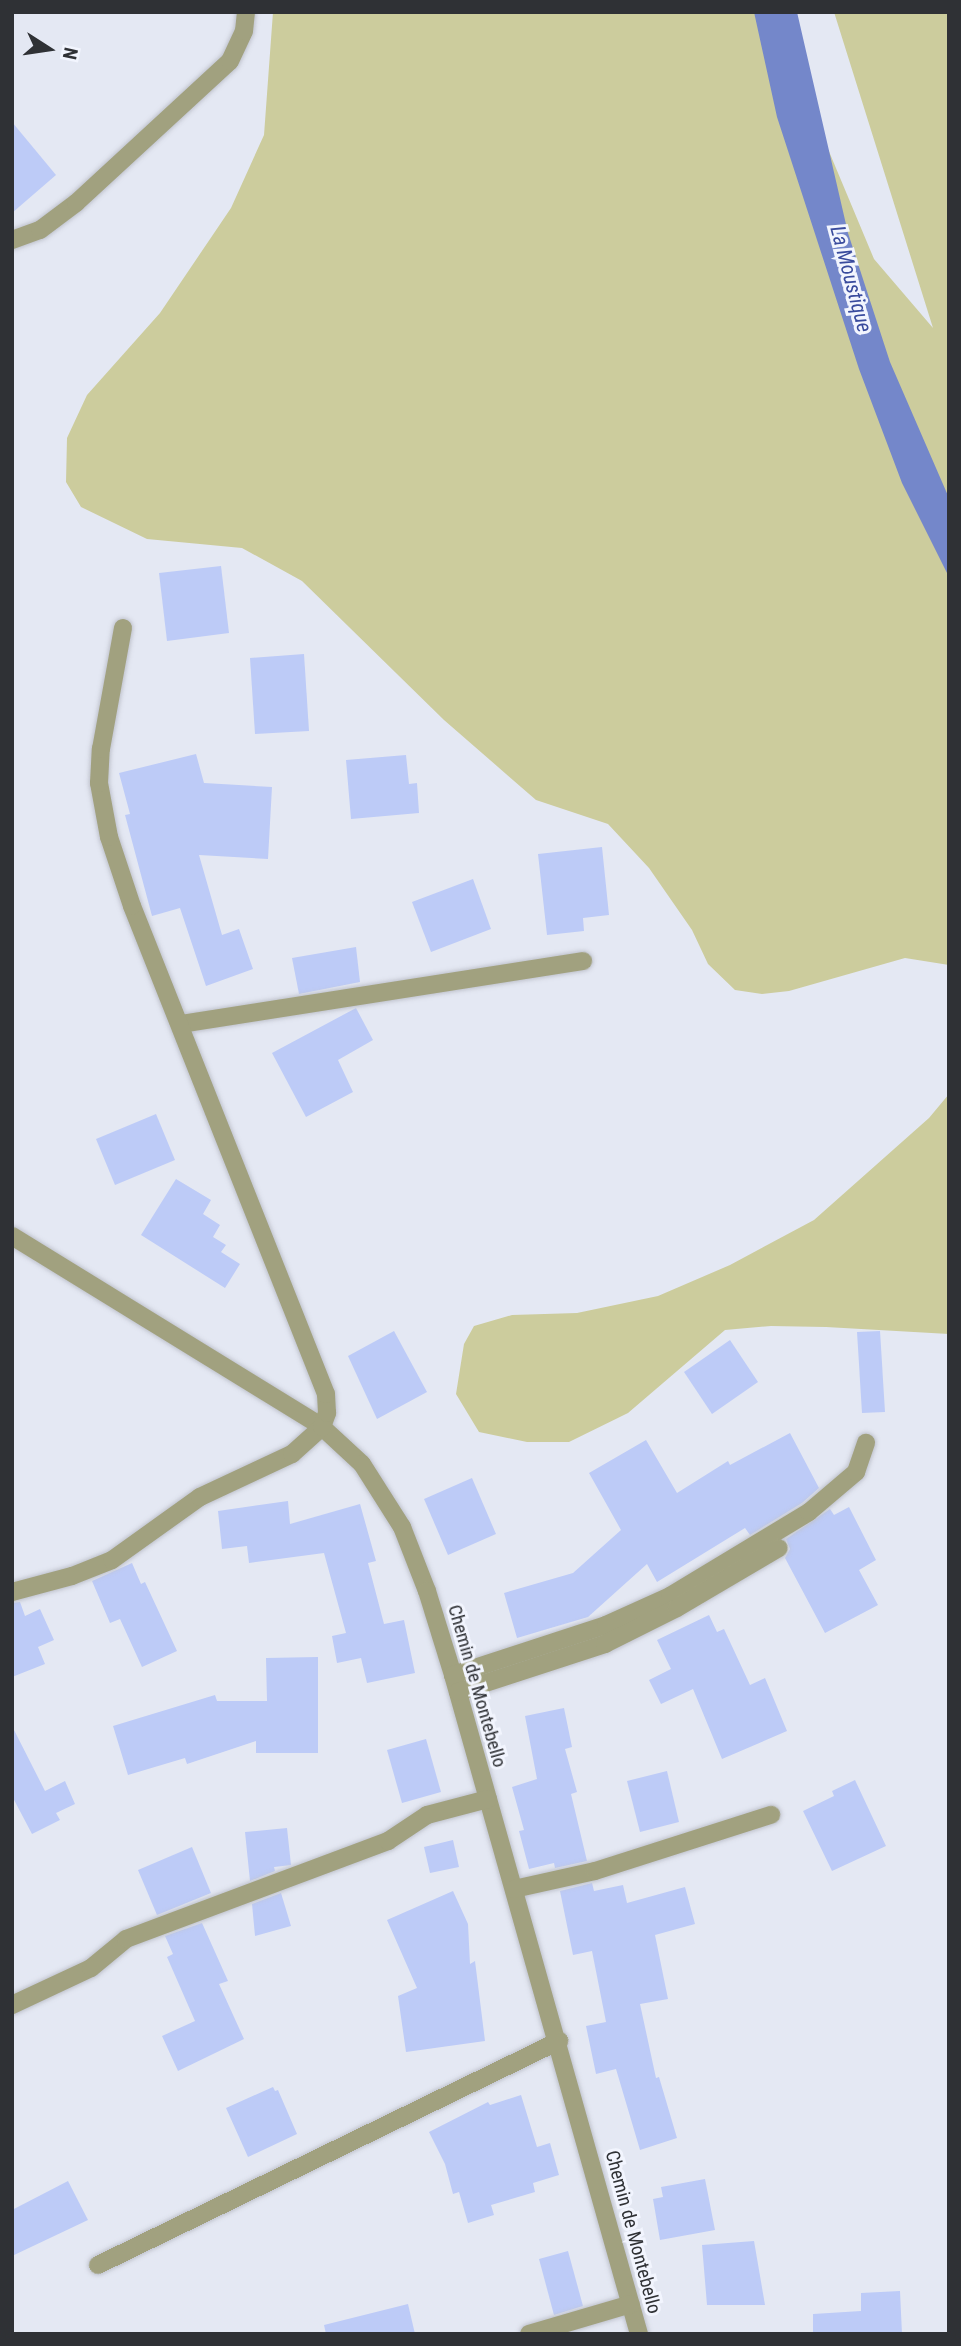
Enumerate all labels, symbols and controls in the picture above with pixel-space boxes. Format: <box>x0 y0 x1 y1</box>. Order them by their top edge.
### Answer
north arrow <box>14 14 84 84</box>
text: N <box>58 45 82 62</box>
water label: La Moustique <box>825 223 877 335</box>
street label: Chemin de Montebello <box>443 1602 511 1770</box>
street label: Chemin de Montebello <box>600 2148 666 2316</box>

